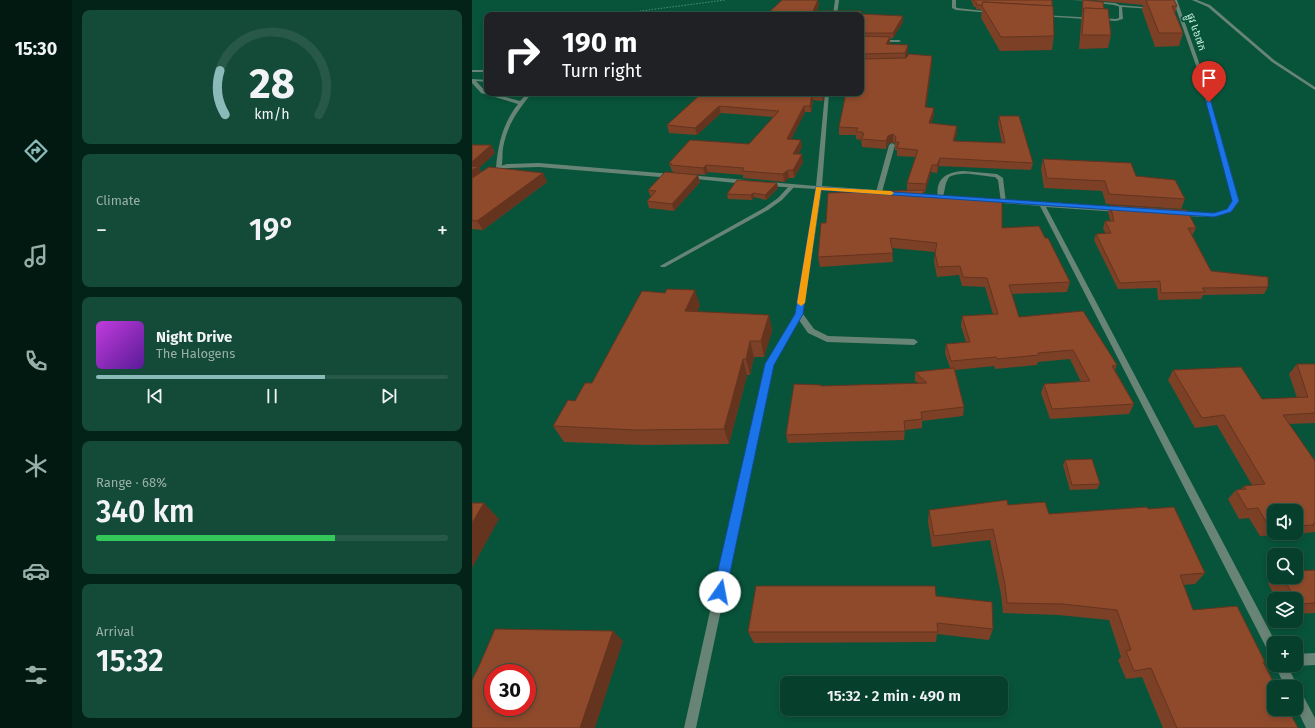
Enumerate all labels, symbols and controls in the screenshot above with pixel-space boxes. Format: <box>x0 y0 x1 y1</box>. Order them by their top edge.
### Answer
street label: ផ្លូវ ៤៦៧ក <box>1181 12 1208 53</box>
text: 190 m <box>562 26 637 59</box>
icon: right <box>496 28 548 80</box>
text: 15:30 <box>15 38 57 60</box>
text: 28 <box>249 59 295 109</box>
text: Turn right <box>562 60 642 82</box>
pin <box>1192 61 1226 102</box>
icon: arrive <box>1198 67 1220 89</box>
text: km/h <box>254 105 290 122</box>
icon: directions <box>22 137 50 165</box>
text: Climate <box>96 193 140 208</box>
text: 19° <box>249 212 295 248</box>
text: − <box>96 217 107 244</box>
text: + <box>437 217 448 244</box>
icon: music <box>22 242 50 270</box>
text: Night Drive <box>156 328 232 346</box>
text: The Halogens <box>156 346 235 361</box>
icon: phone <box>22 347 50 375</box>
icon: previous <box>144 385 166 407</box>
icon: pause <box>261 385 283 407</box>
icon: next <box>378 385 400 407</box>
icon: climate <box>22 452 50 480</box>
text: Range · 68% <box>96 475 167 490</box>
text: 340 km <box>96 494 194 530</box>
map controls <box>1267 504 1303 716</box>
button: sound <box>1267 504 1303 540</box>
button: search <box>1267 548 1303 584</box>
icon: car <box>22 557 50 585</box>
position arrow <box>699 571 741 613</box>
button: layers <box>1267 592 1303 628</box>
text: Arrival <box>96 624 134 639</box>
button: + <box>1267 636 1303 672</box>
text: 15:32 <box>96 643 164 679</box>
icon: filters <box>22 661 50 689</box>
speed limit sign: 30 <box>484 664 536 716</box>
button: − <box>1267 680 1303 716</box>
text: 15:32 · 2 min · 490 m <box>827 687 961 705</box>

